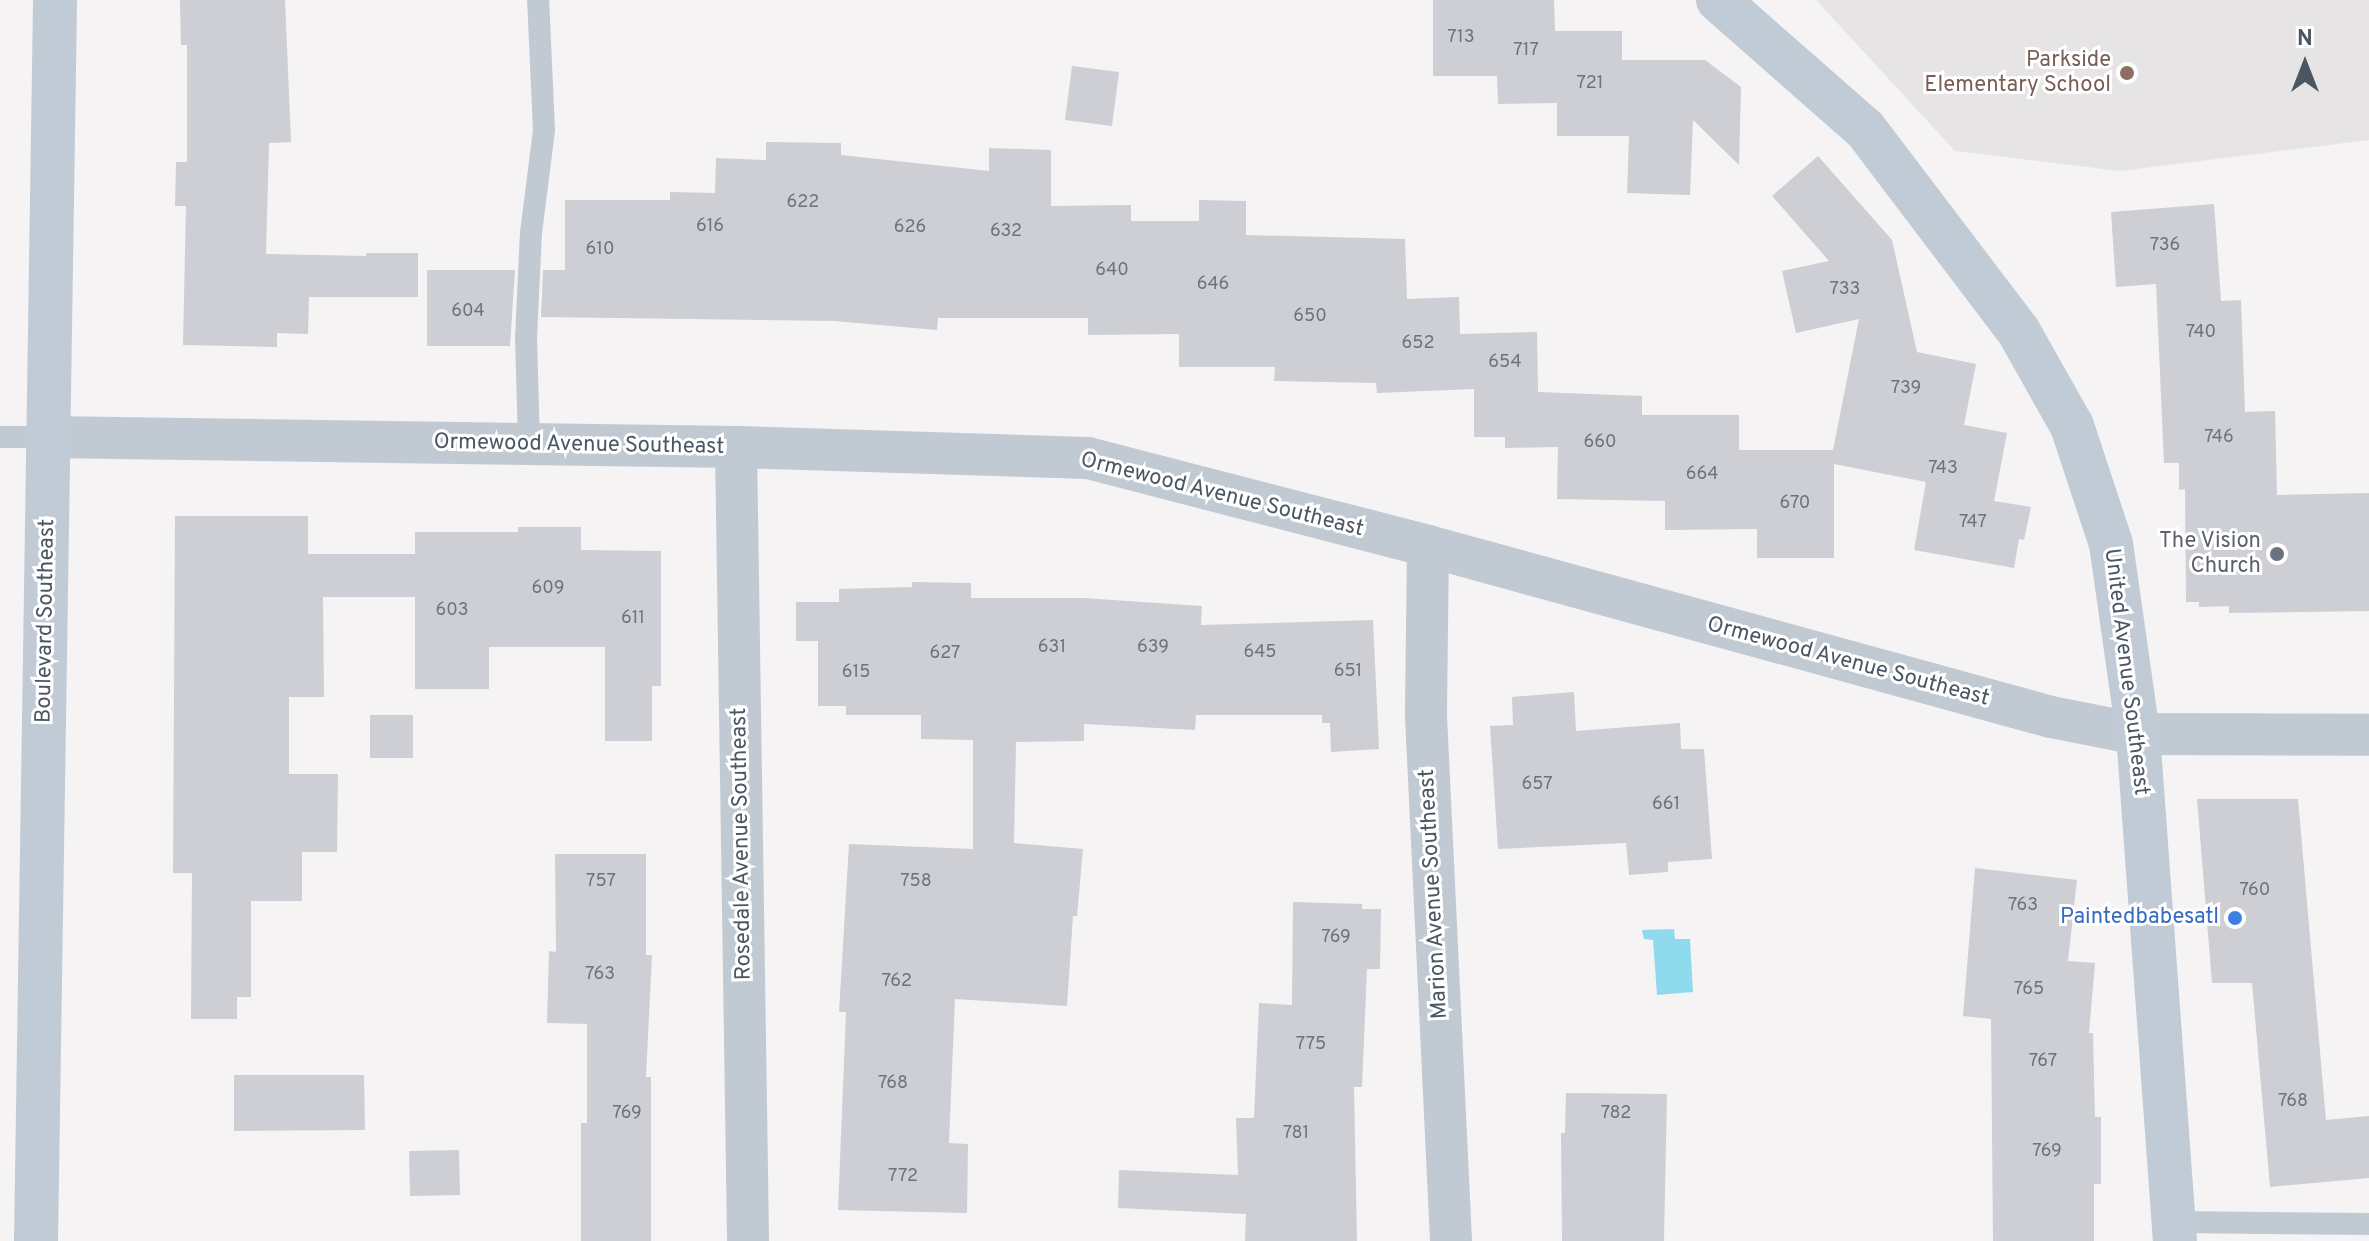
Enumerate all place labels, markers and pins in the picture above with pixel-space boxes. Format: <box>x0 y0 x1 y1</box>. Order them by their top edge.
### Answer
place label: Parkside Elementary School <box>1924 47 2111 98</box>
marker: Parkside Elementary School <box>2118 64 2136 82</box>
place label: The Vision Church <box>2158 528 2261 580</box>
marker: The Vision Church <box>2268 545 2286 563</box>
place label: Paintedbabesatl <box>2060 905 2219 931</box>
marker: Paintedbabesatl <box>2226 909 2244 927</box>

